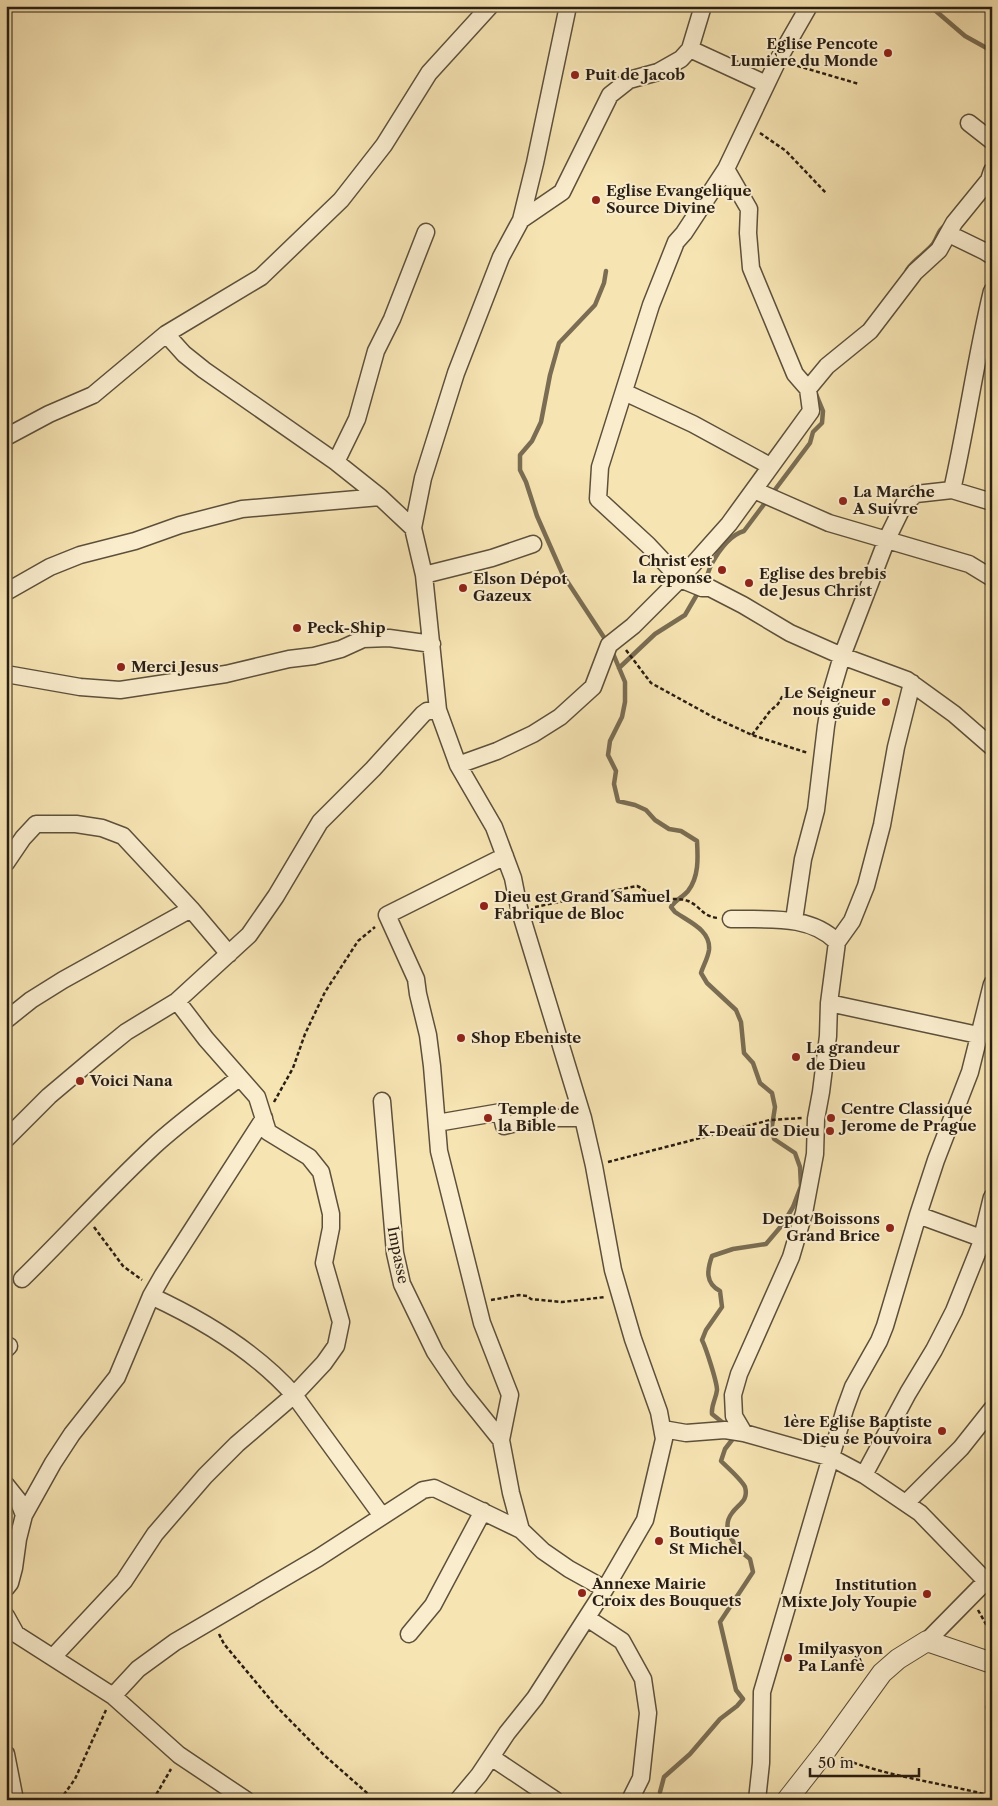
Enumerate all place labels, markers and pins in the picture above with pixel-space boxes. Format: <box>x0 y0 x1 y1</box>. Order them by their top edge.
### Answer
place label: Eglise Pencote Lumière du Monde <box>730 34 878 70</box>
marker: Eglise Pencote Lumière du Monde <box>882 47 894 59</box>
place label: Puit de Jacob <box>585 65 685 84</box>
marker: Puit de Jacob <box>569 69 581 81</box>
place label: Eglise Evangelique Source Divine <box>606 181 751 217</box>
marker: Eglise Evangelique Source Divine <box>590 194 602 206</box>
place label: La Marche A Suivre <box>852 482 935 518</box>
marker: La Marche A Suivre <box>837 495 849 507</box>
place label: Christ est la reponse <box>633 551 712 587</box>
marker: Christ est la reponse <box>716 564 728 576</box>
place label: Eglise des brebis de Jesus Christ <box>759 564 886 600</box>
place label: Elson Dépot Gazeux <box>473 569 567 605</box>
marker: Eglise des brebis de Jesus Christ <box>743 577 755 589</box>
marker: Elson Dépot Gazeux <box>457 582 469 594</box>
place label: Peck-Ship <box>307 618 385 637</box>
marker: Peck-Ship <box>291 622 303 634</box>
place label: Merci Jesus <box>131 657 219 676</box>
marker: Merci Jesus <box>115 661 127 673</box>
place label: Le Seigneur nous guide <box>784 683 877 719</box>
marker: Le Seigneur nous guide <box>880 696 892 708</box>
place label: Dieu est Grand Samuel Fabrique de Bloc <box>494 887 671 923</box>
marker: Dieu est Grand Samuel Fabrique de Bloc <box>478 900 490 912</box>
place label: Shop Ebeniste <box>471 1028 581 1047</box>
marker: Shop Ebeniste <box>455 1032 467 1044</box>
place label: La grandeur de Dieu <box>806 1038 900 1074</box>
marker: La grandeur de Dieu <box>790 1051 802 1063</box>
place label: Voici Nana <box>89 1071 173 1090</box>
marker: Voici Nana <box>74 1075 86 1087</box>
place label: Temple de la Bible <box>498 1099 579 1135</box>
place label: Centre Classique Jerome de Prague <box>838 1099 977 1135</box>
marker: Temple de la Bible <box>482 1112 494 1124</box>
marker: Centre Classique Jerome de Prague <box>825 1112 837 1124</box>
place label: K-Deau de Dieu <box>698 1121 820 1140</box>
marker: K-Deau de Dieu <box>824 1125 836 1137</box>
place label: Depot Boissons Grand Brice <box>762 1209 880 1245</box>
marker: Depot Boissons Grand Brice <box>884 1222 896 1234</box>
place label: 1ère Eglise Baptiste Dieu se Pouvoira <box>784 1412 932 1448</box>
marker: 1ère Eglise Baptiste Dieu se Pouvoira <box>936 1425 948 1437</box>
place label: Boutique St Michel <box>669 1522 742 1558</box>
marker: Boutique St Michel <box>653 1535 665 1547</box>
place label: Annexe Mairie Croix des Bouquets <box>591 1574 742 1610</box>
place label: Institution Mixte Joly Youpie <box>782 1575 918 1611</box>
marker: Annexe Mairie Croix des Bouquets <box>576 1587 588 1599</box>
marker: Institution Mixte Joly Youpie <box>921 1588 933 1600</box>
place label: Imilyasyon Pa Lanfè <box>798 1639 884 1675</box>
marker: Imilyasyon Pa Lanfè <box>782 1652 794 1664</box>

